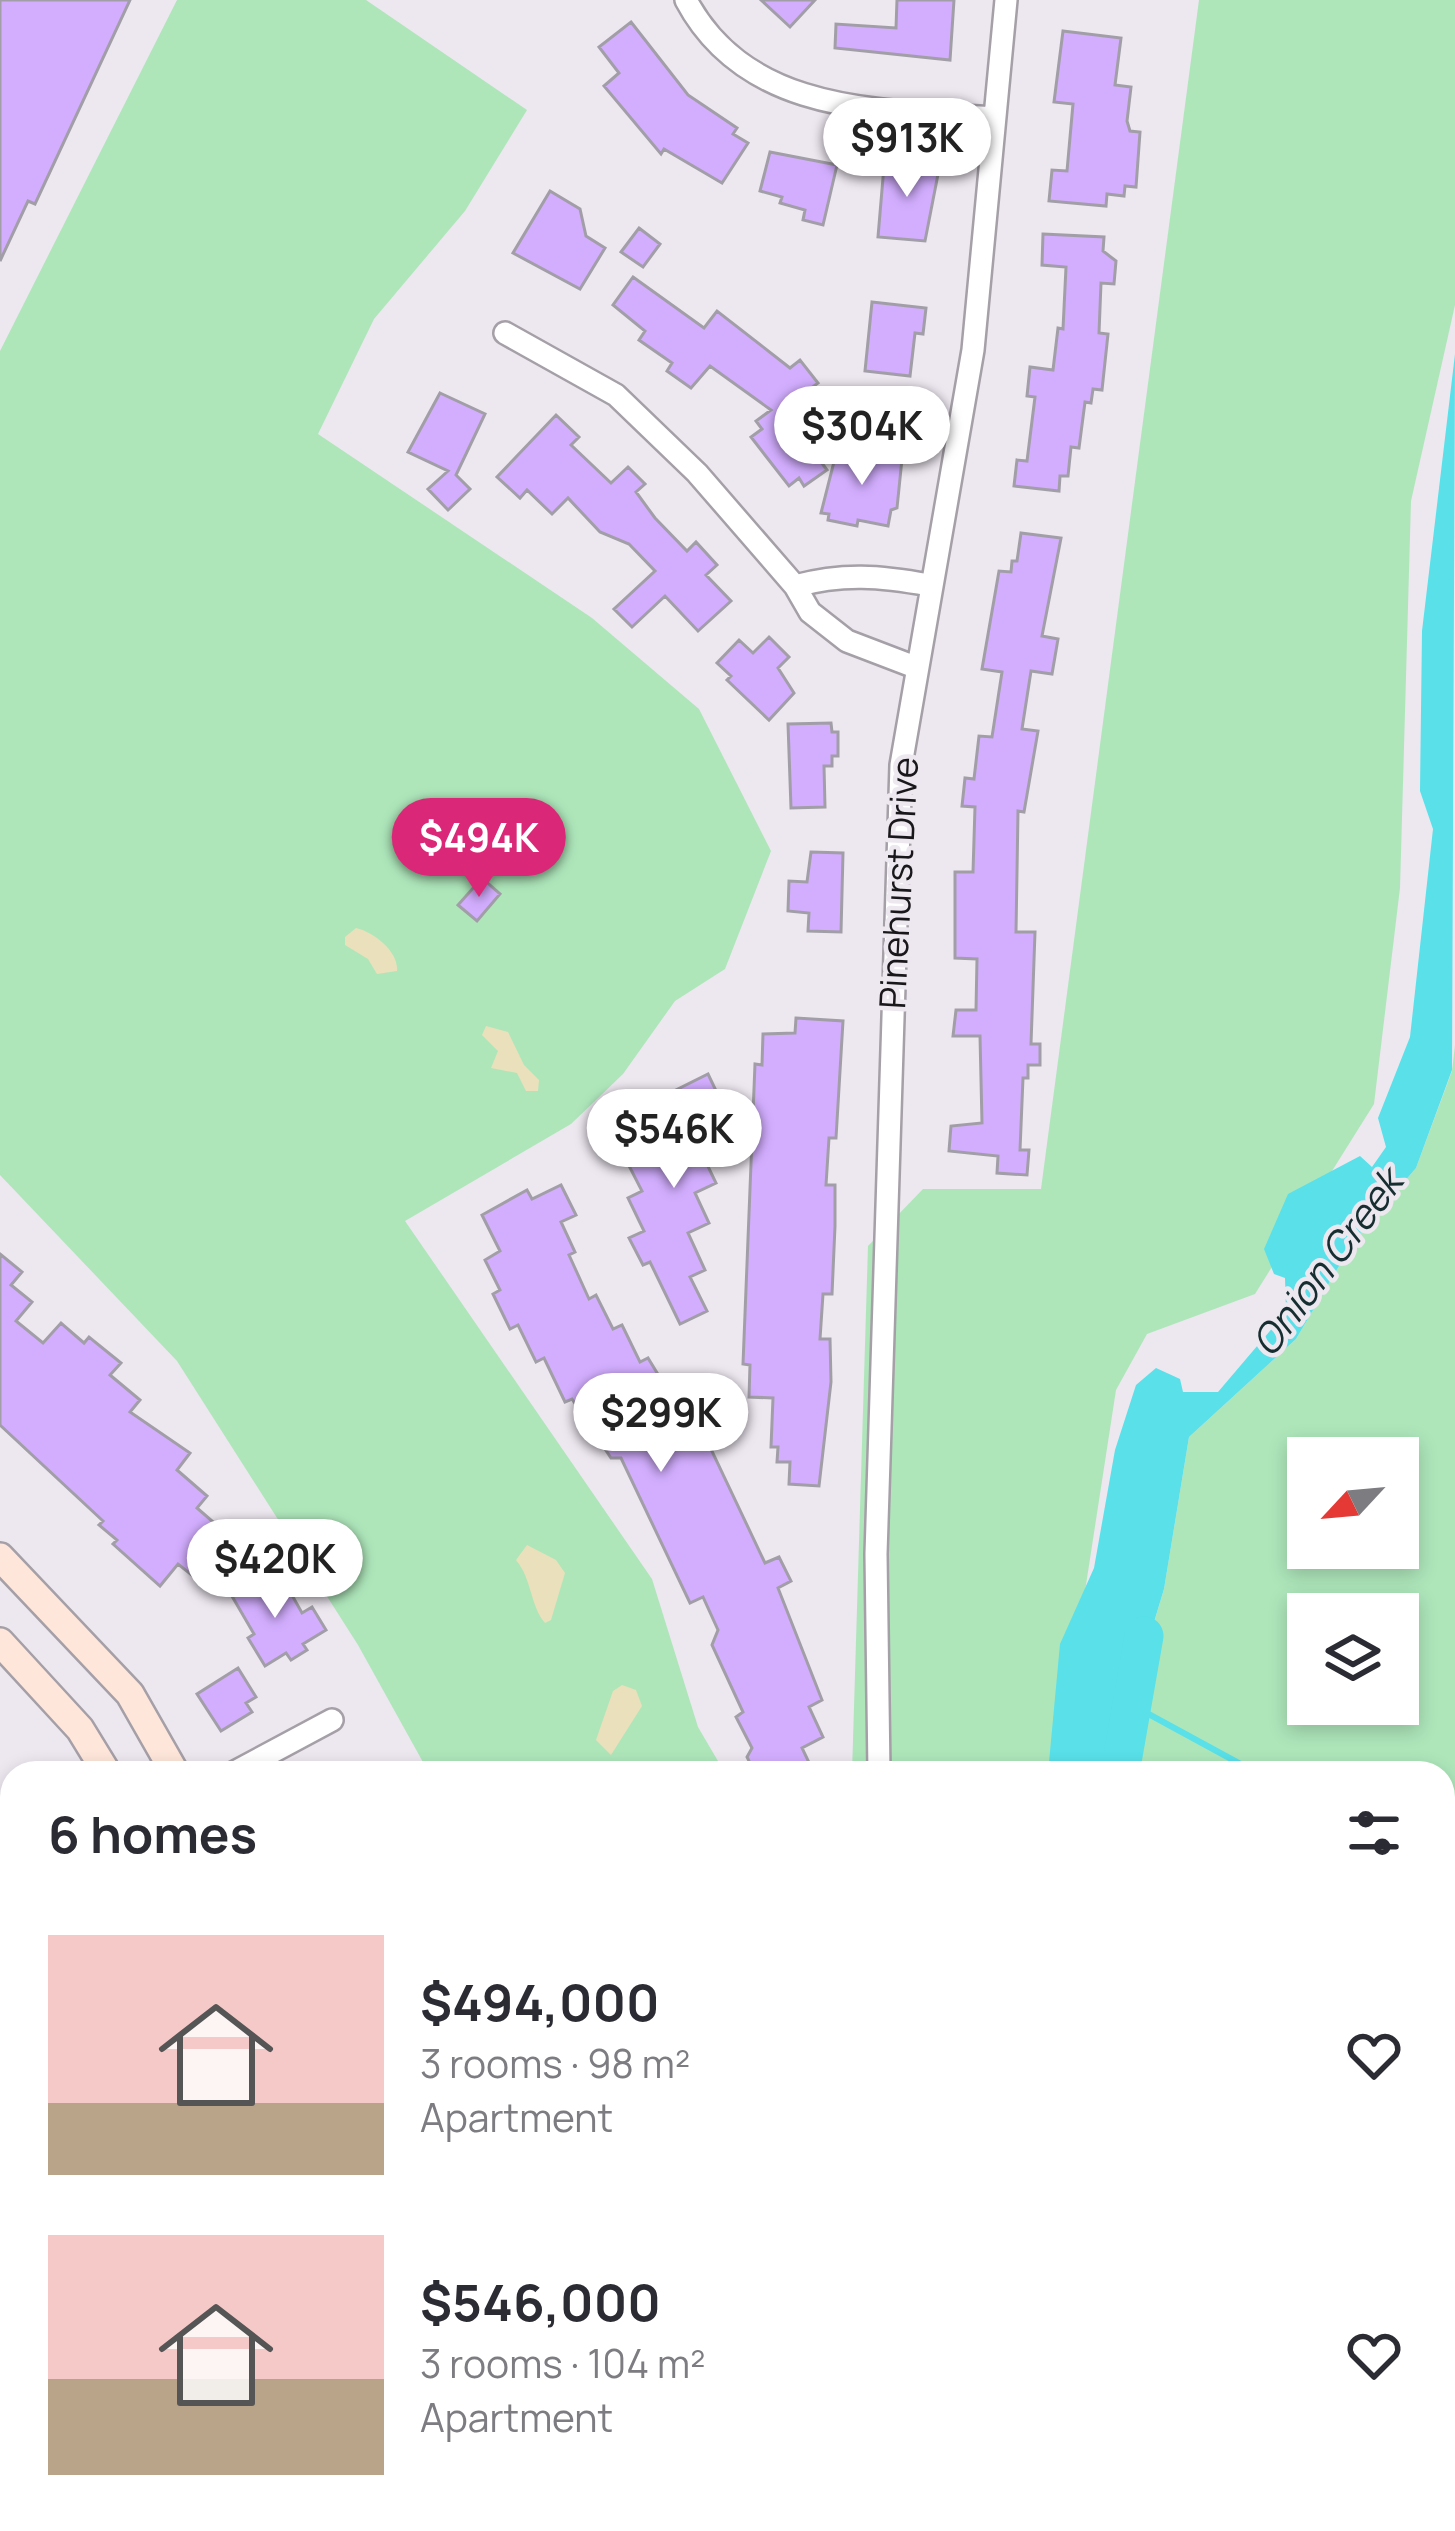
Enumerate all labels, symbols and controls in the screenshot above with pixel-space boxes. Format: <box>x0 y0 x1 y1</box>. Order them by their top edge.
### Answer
pin: $913K <box>823 98 991 200</box>
text: $913K <box>850 110 964 164</box>
pin: $304K <box>778 386 946 488</box>
text: $304K <box>801 398 923 452</box>
street label: Pinehurst Drive <box>867 756 929 1010</box>
pin: $494K <box>395 798 563 900</box>
text: $494K <box>419 810 539 864</box>
pin: $546K <box>590 1089 758 1191</box>
text: $546K <box>614 1101 734 1155</box>
water label: Onion Creek <box>1238 1153 1417 1367</box>
pin: $299K <box>577 1373 745 1475</box>
text: $299K <box>600 1385 722 1439</box>
north arrow <box>1287 1437 1419 1569</box>
map controls <box>1287 1437 1419 1725</box>
pin: $420K <box>191 1519 359 1621</box>
text: $420K <box>214 1531 336 1585</box>
button: layers <box>1287 1593 1419 1725</box>
text: 6 homes <box>48 1799 257 1868</box>
icon: filters <box>1341 1800 1407 1866</box>
text: $494,000 <box>420 1967 660 2036</box>
icon: home <box>144 1983 288 2127</box>
icon: heart <box>1341 2022 1407 2088</box>
text: 3 rooms · 98 m² <box>420 2036 690 2090</box>
text: Apartment <box>420 2090 613 2144</box>
text: $546,000 <box>420 2267 661 2336</box>
icon: home <box>144 2283 288 2427</box>
icon: heart <box>1341 2322 1407 2388</box>
text: 3 rooms · 104 m² <box>420 2336 706 2390</box>
text: Apartment <box>420 2390 613 2444</box>

